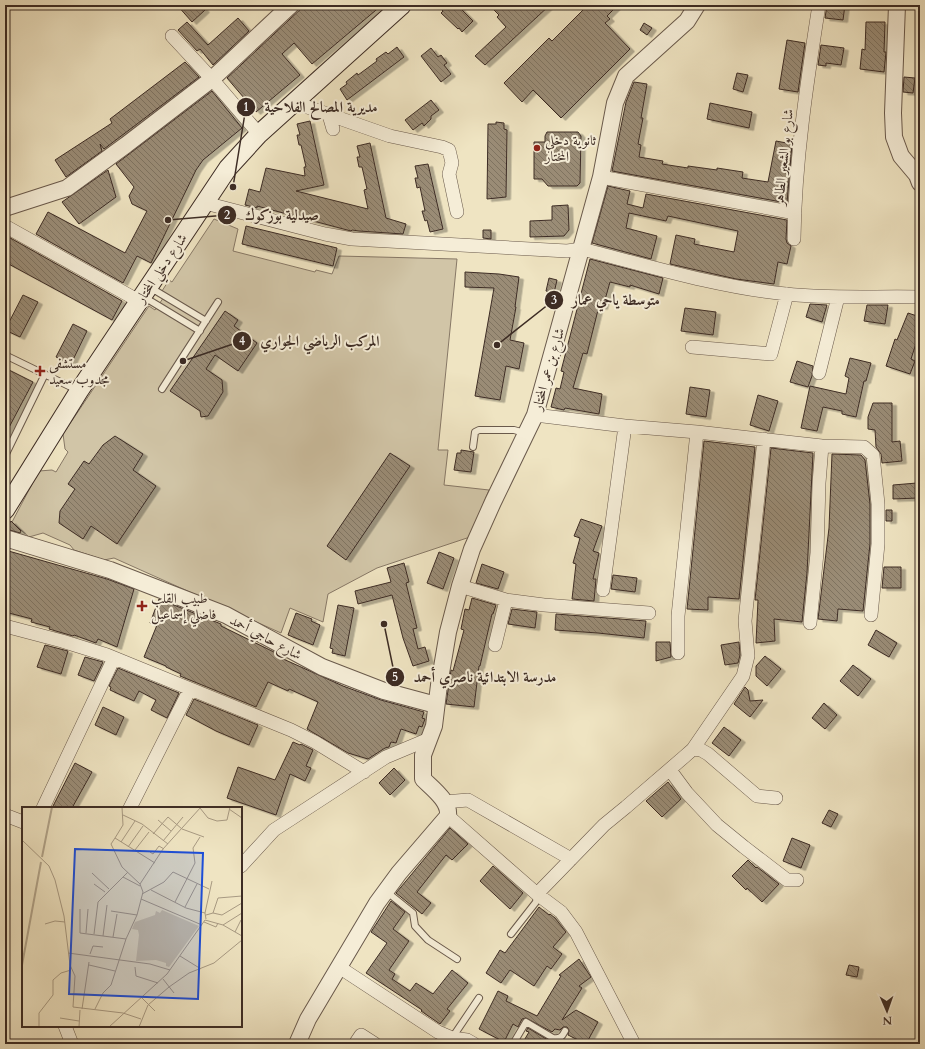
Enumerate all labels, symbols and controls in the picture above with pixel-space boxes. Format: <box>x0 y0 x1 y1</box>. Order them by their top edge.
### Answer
callout: مديرية المصالح الفلاحية <box>236 94 385 121</box>
text: مديرية المصالح الفلاحية <box>265 97 378 120</box>
text: 1 <box>243 99 249 115</box>
street label: شارع بو الشعير الطاهر <box>769 108 800 208</box>
place label: ثانوية دخلي المختار <box>543 131 596 166</box>
marker: ثانوية دخلي المختار <box>532 143 542 153</box>
callout: صيدلية بوزكوك <box>217 201 327 228</box>
text: صيدلية بوزكوك <box>245 205 319 225</box>
text: 2 <box>224 207 230 223</box>
street label: شارع دخلي المختار <box>130 230 194 310</box>
callout: متوسطة ياحي عمار <box>544 286 668 313</box>
text: متوسطة ياحي عمار <box>570 290 660 312</box>
text: 3 <box>551 292 557 308</box>
street label: شارع بن عمر المختار <box>527 326 571 415</box>
callout: المركب الرياضي الجواري <box>232 327 388 354</box>
text: المركب الرياضي الجواري <box>260 331 380 355</box>
text: 4 <box>239 333 245 349</box>
place label: مستشفى مجدوب سعيد <box>49 354 110 389</box>
marker: مستشفى مجدوب سعيد <box>34 365 46 377</box>
place label: طبيب القلب فاضلي إسماعيل <box>151 589 216 627</box>
marker: طبيب القلب فاضلي إسماعيل <box>136 600 148 612</box>
street label: شارع حاجي أحمد <box>226 610 306 666</box>
callout: مدرسة الابتدائية ناصري أحمد <box>385 663 564 690</box>
text: مدرسة الابتدائية ناصري أحمد <box>414 666 557 689</box>
text: 5 <box>392 669 398 685</box>
inset map <box>22 807 242 1027</box>
north arrow <box>867 991 907 1031</box>
text: N <box>882 1013 892 1028</box>

